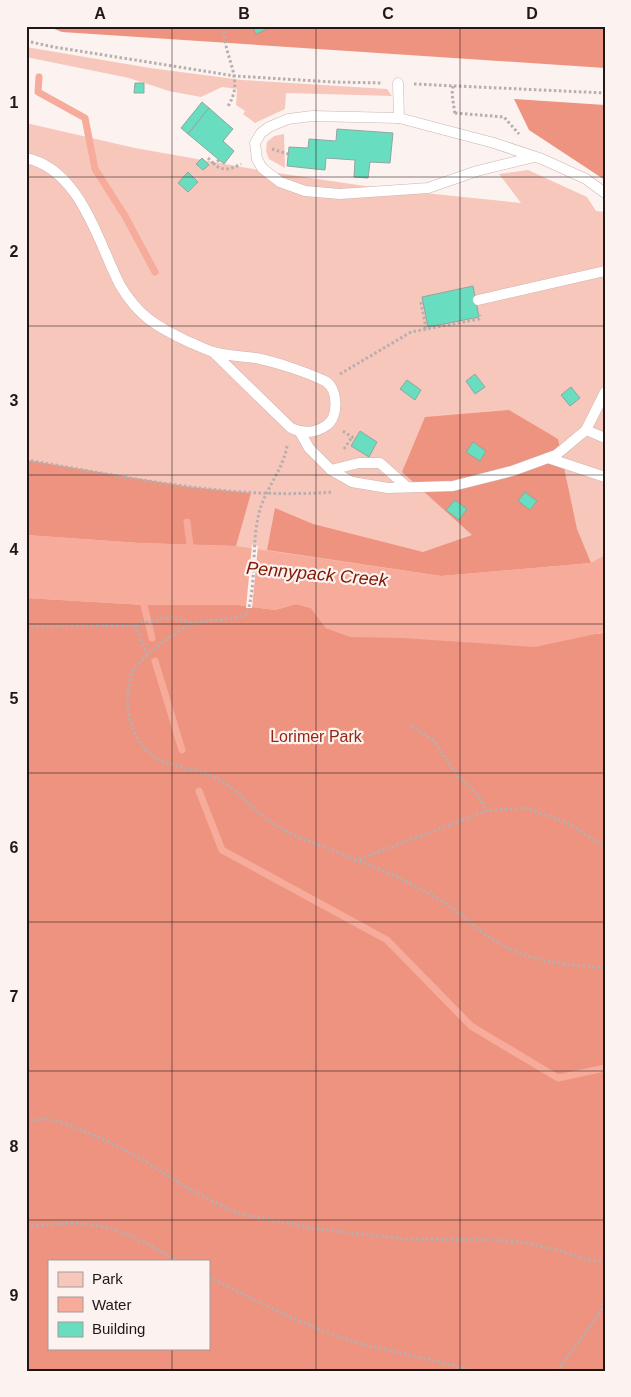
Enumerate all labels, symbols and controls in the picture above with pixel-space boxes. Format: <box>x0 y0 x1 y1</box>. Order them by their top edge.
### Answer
text: A <box>94 5 106 22</box>
text: B <box>238 5 250 22</box>
text: C <box>382 5 394 22</box>
text: D <box>526 5 538 22</box>
text: 1 <box>10 94 19 111</box>
text: 2 <box>10 243 19 260</box>
text: 3 <box>10 392 19 409</box>
text: 4 <box>10 541 19 558</box>
water label: Pennypack Creek <box>245 558 390 590</box>
text: 5 <box>10 690 19 707</box>
park label: Lorimer Park <box>270 728 363 745</box>
text: 6 <box>10 839 19 856</box>
text: 7 <box>10 988 19 1005</box>
text: 8 <box>10 1138 19 1155</box>
legend <box>48 1260 210 1350</box>
text: Park <box>92 1270 123 1287</box>
text: 9 <box>10 1287 19 1304</box>
text: Water <box>92 1296 131 1313</box>
text: Building <box>92 1320 145 1337</box>

